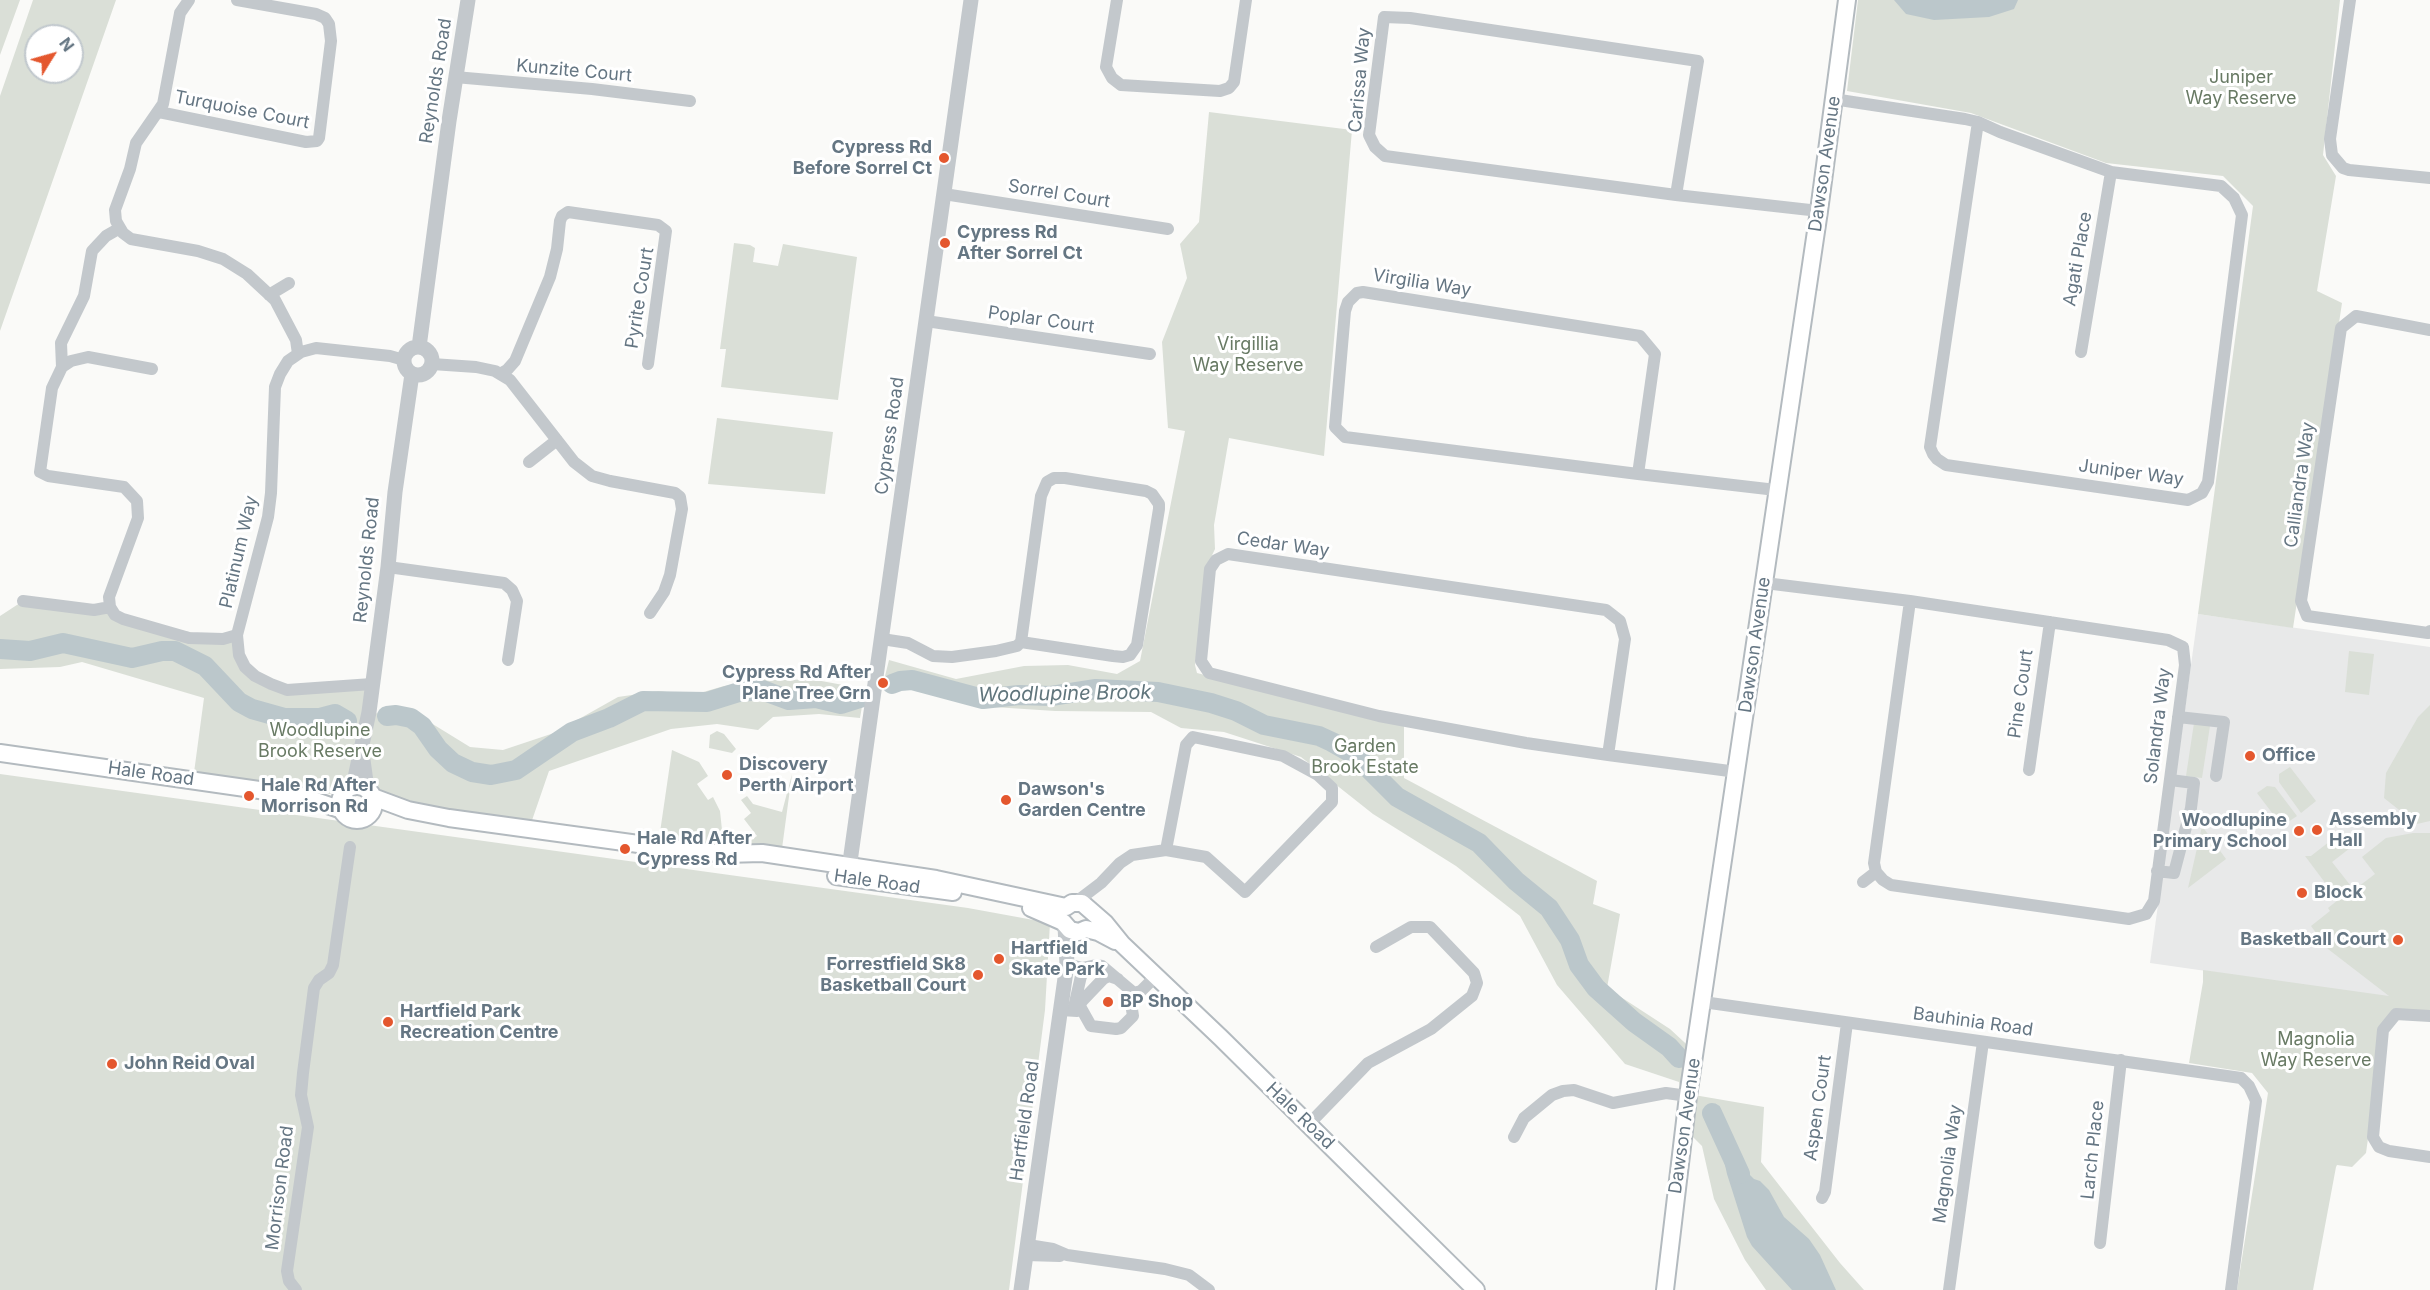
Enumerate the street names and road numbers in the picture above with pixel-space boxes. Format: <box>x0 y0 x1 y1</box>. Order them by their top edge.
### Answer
street label: Reynolds Road <box>415 17 457 145</box>
street label: Carissa Way <box>1345 26 1375 134</box>
street label: Kunzite Court <box>515 55 633 87</box>
street label: Turquoise Court <box>173 86 311 134</box>
street label: Dawson Avenue <box>1805 95 1845 233</box>
street label: Sorrel Court <box>1006 175 1112 213</box>
street label: Agati Place <box>2059 210 2097 308</box>
street label: Pyrite Court <box>621 246 659 350</box>
street label: Virgilia Way <box>1371 265 1473 301</box>
street label: Poplar Court <box>986 302 1096 338</box>
street label: Cypress Road <box>871 376 909 496</box>
street label: Calliandra Way <box>2280 421 2320 549</box>
street label: Juniper Way <box>2077 455 2185 491</box>
street label: Platinum Way <box>216 493 262 611</box>
street label: Reynolds Road <box>350 496 384 624</box>
street label: Cedar Way <box>1235 528 1331 562</box>
street label: Dawson Avenue <box>1735 576 1775 714</box>
street label: Pine Court <box>2004 648 2038 740</box>
street label: Solandra Way <box>2140 667 2176 785</box>
street label: Hale Road <box>107 757 195 791</box>
street label: Hale Road <box>833 865 921 899</box>
street label: Bauhinia Road <box>1912 1003 2034 1041</box>
street label: Aspen Court <box>1800 1054 1836 1162</box>
street label: Dawson Avenue <box>1665 1057 1705 1195</box>
street label: Hartfield Road <box>1006 1059 1044 1183</box>
street label: Hale Road <box>1261 1078 1339 1154</box>
street label: Larch Place <box>2077 1099 2109 1201</box>
street label: Magnolia Way <box>1929 1103 1967 1225</box>
street label: Morrison Road <box>262 1125 298 1251</box>

